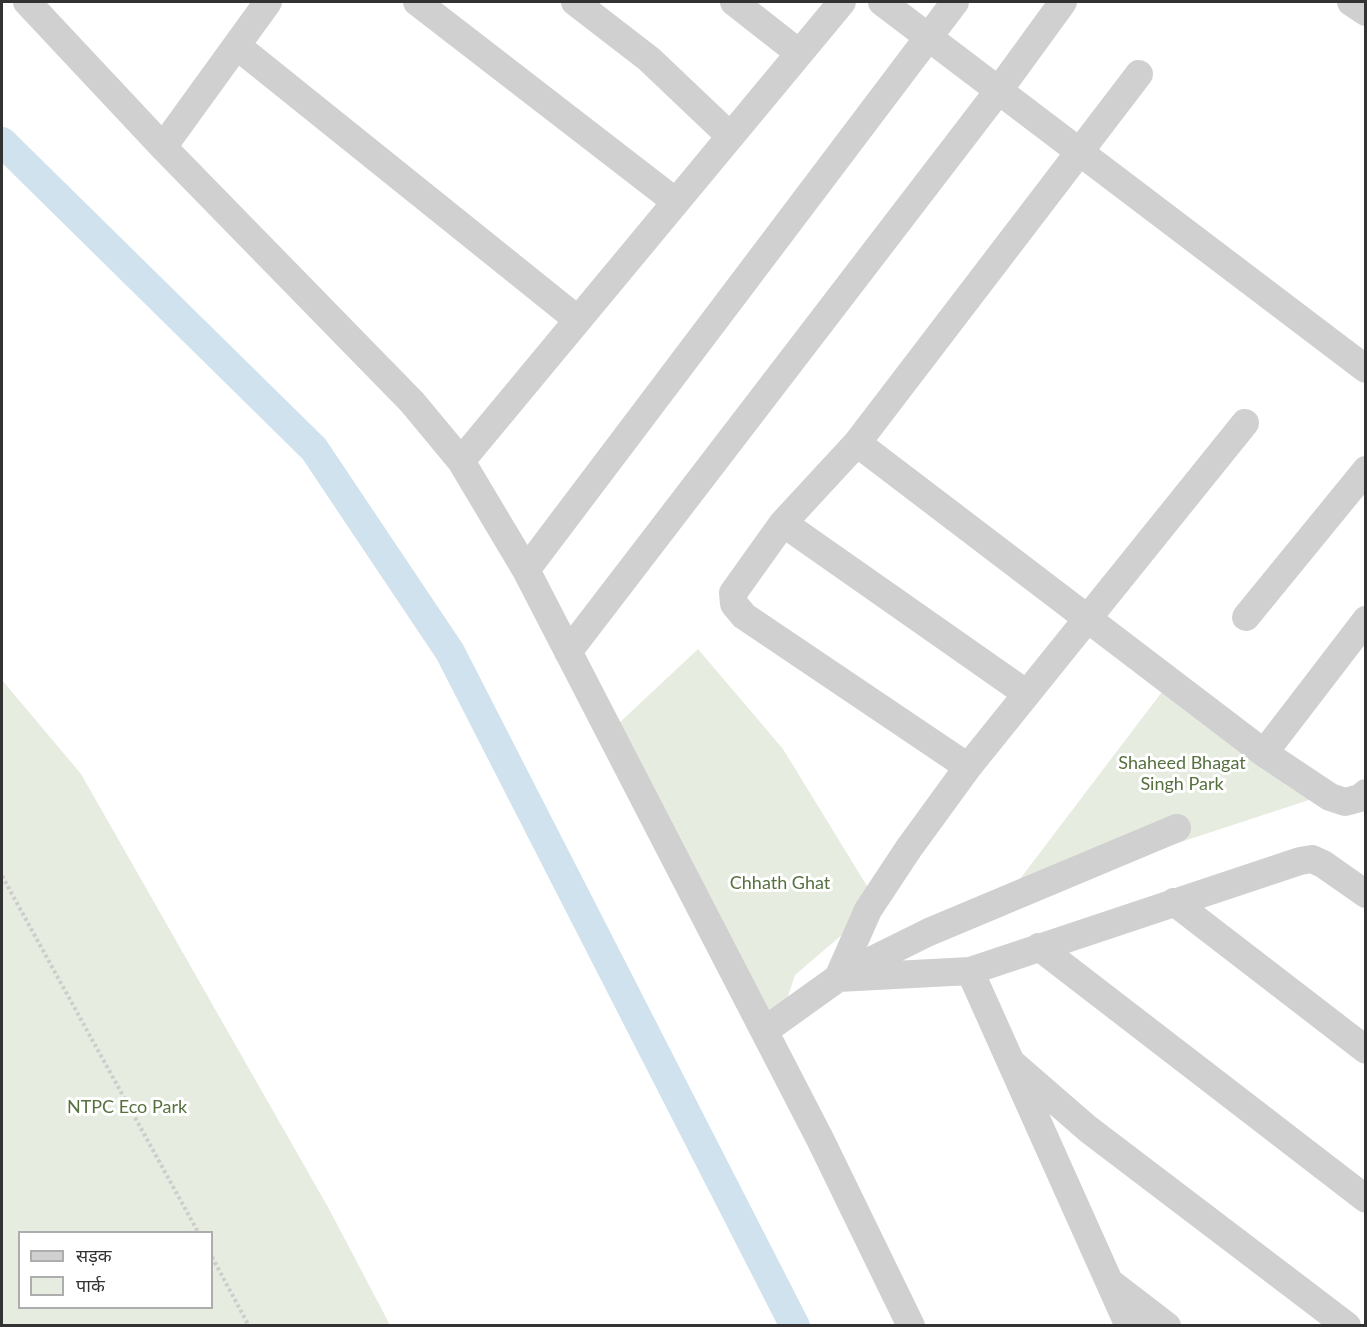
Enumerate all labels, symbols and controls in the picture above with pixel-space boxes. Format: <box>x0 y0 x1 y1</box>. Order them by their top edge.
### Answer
park label: Shaheed Bhagat Singh Park <box>1118 752 1246 795</box>
park label: Chhath Ghat <box>730 872 830 894</box>
park label: NTPC Eco Park <box>67 1096 187 1118</box>
legend <box>18 1231 213 1309</box>
text: सड़क <box>76 1244 112 1266</box>
text: पार्क <box>76 1274 105 1296</box>

